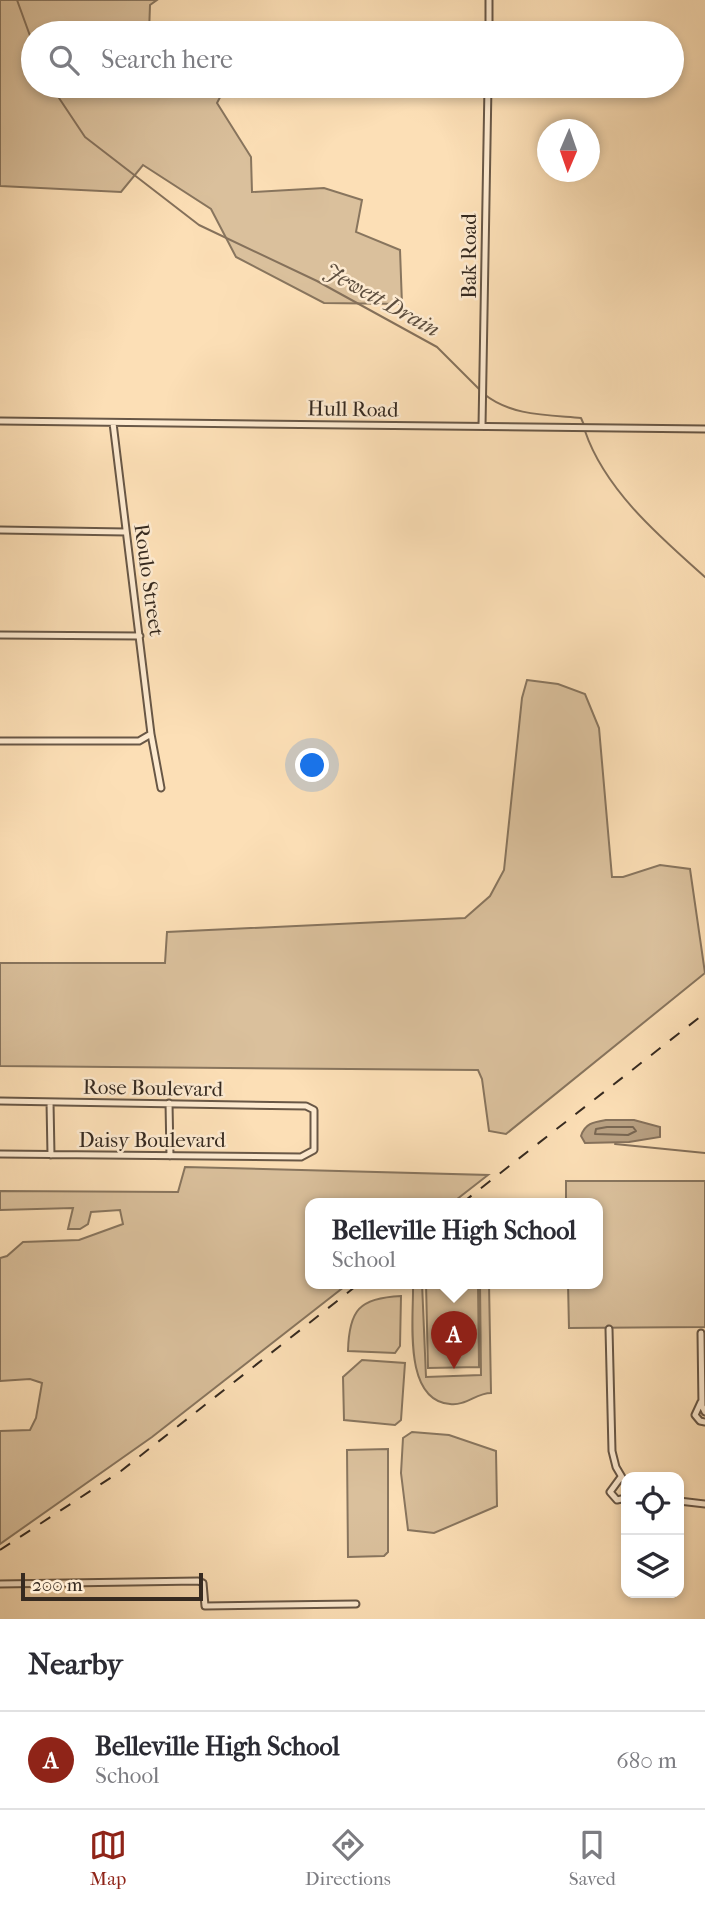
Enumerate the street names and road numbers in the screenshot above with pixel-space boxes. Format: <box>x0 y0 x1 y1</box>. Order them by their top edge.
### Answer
street label: Bak Road <box>457 213 481 299</box>
street label: Hull Road <box>307 396 399 422</box>
street label: Roulo Street <box>129 522 169 638</box>
street label: Rose Boulevard <box>83 1075 224 1101</box>
street label: Daisy Boulevard <box>78 1128 226 1152</box>

